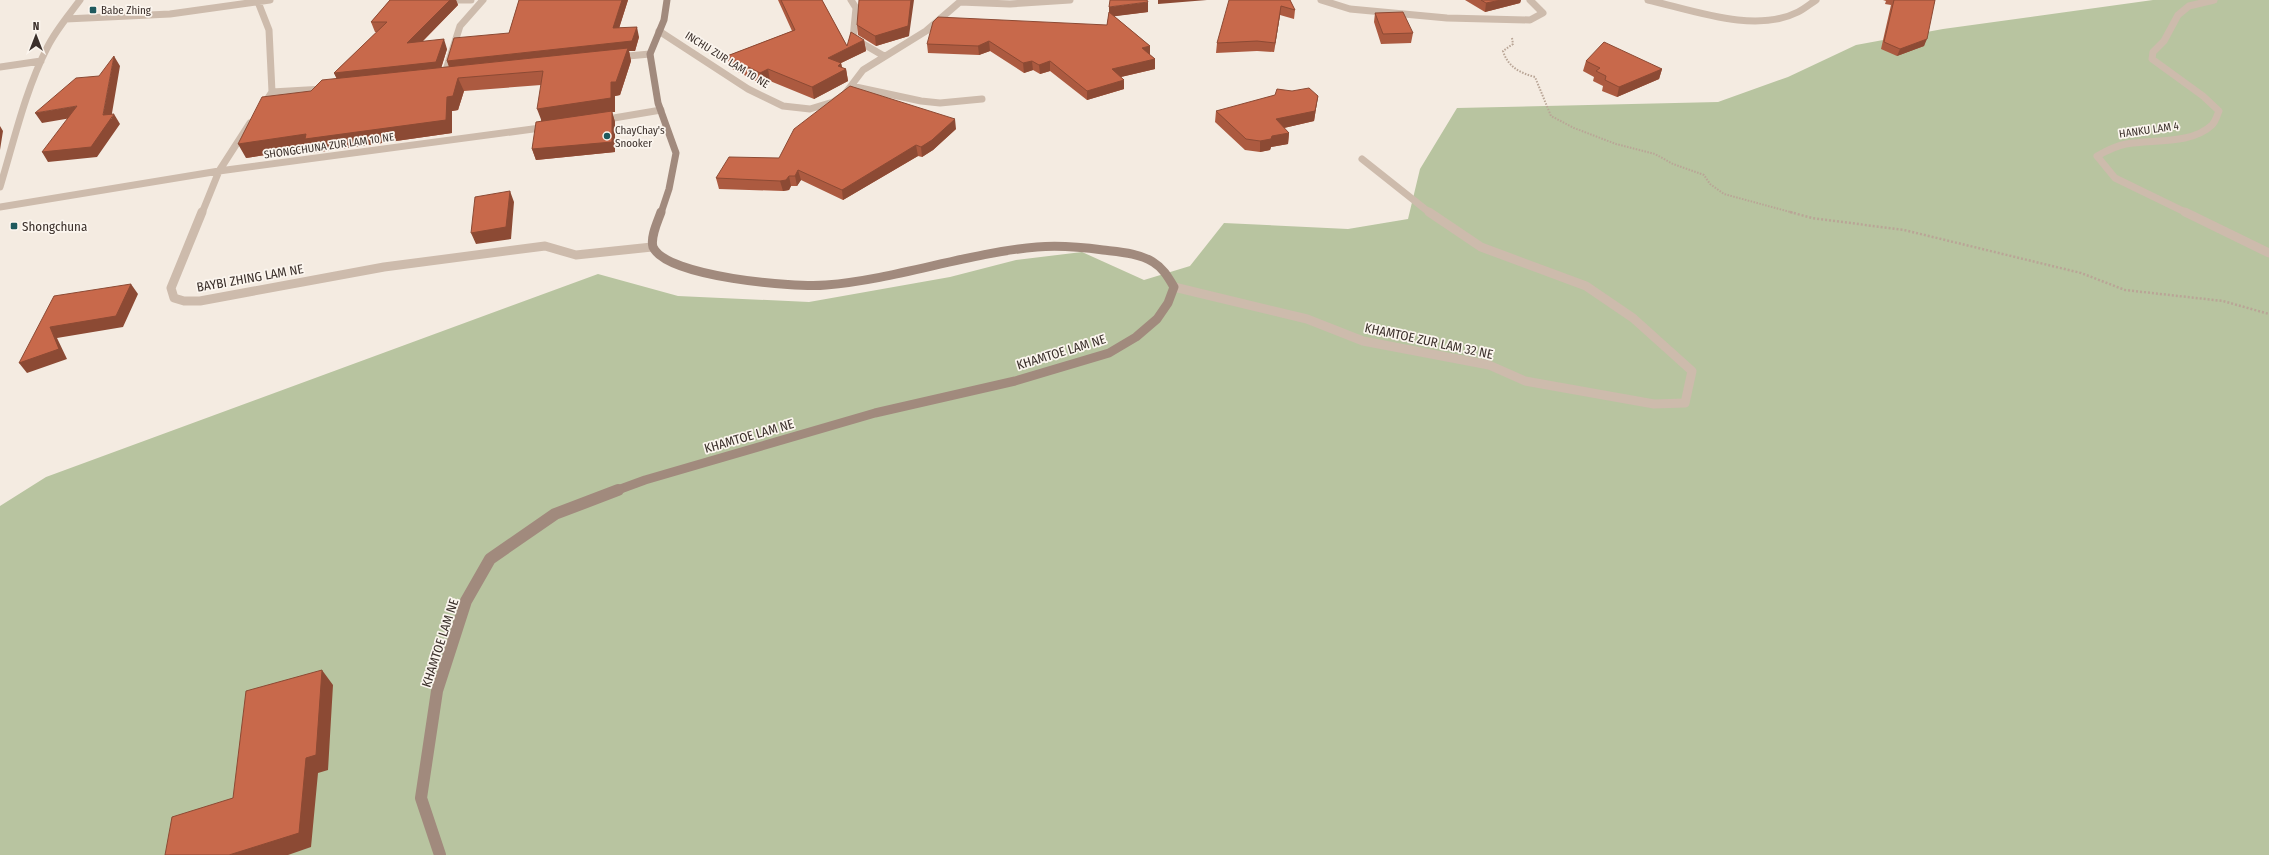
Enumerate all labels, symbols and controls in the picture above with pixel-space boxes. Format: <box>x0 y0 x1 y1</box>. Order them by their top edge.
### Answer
place label: Babe Zhing <box>101 4 152 17</box>
marker: Babe Zhing <box>88 5 98 15</box>
north arrow <box>16 16 56 56</box>
text: N <box>33 20 39 33</box>
street label: INCHU ZUR LAM 10 NE <box>683 29 771 91</box>
street label: HANKU LAM 4 <box>2118 119 2180 141</box>
place label: ChayChay's Snooker <box>615 124 665 150</box>
street label: SHONGCHUNA ZUR LAM 10 NE <box>263 130 395 162</box>
marker: ChayChay's Snooker <box>602 131 612 141</box>
place label: Shongchuna <box>22 219 87 234</box>
marker: Shongchuna <box>9 221 19 231</box>
street label: BAYBI ZHING LAM NE <box>196 261 304 295</box>
street label: KHAMTOE ZUR LAM 32 NE <box>1363 320 1495 362</box>
street label: KHAMTOE LAM NE <box>1015 331 1107 373</box>
street label: KHAMTOE LAM NE <box>703 416 795 456</box>
street label: KHAMTOE LAM NE <box>419 597 461 689</box>

